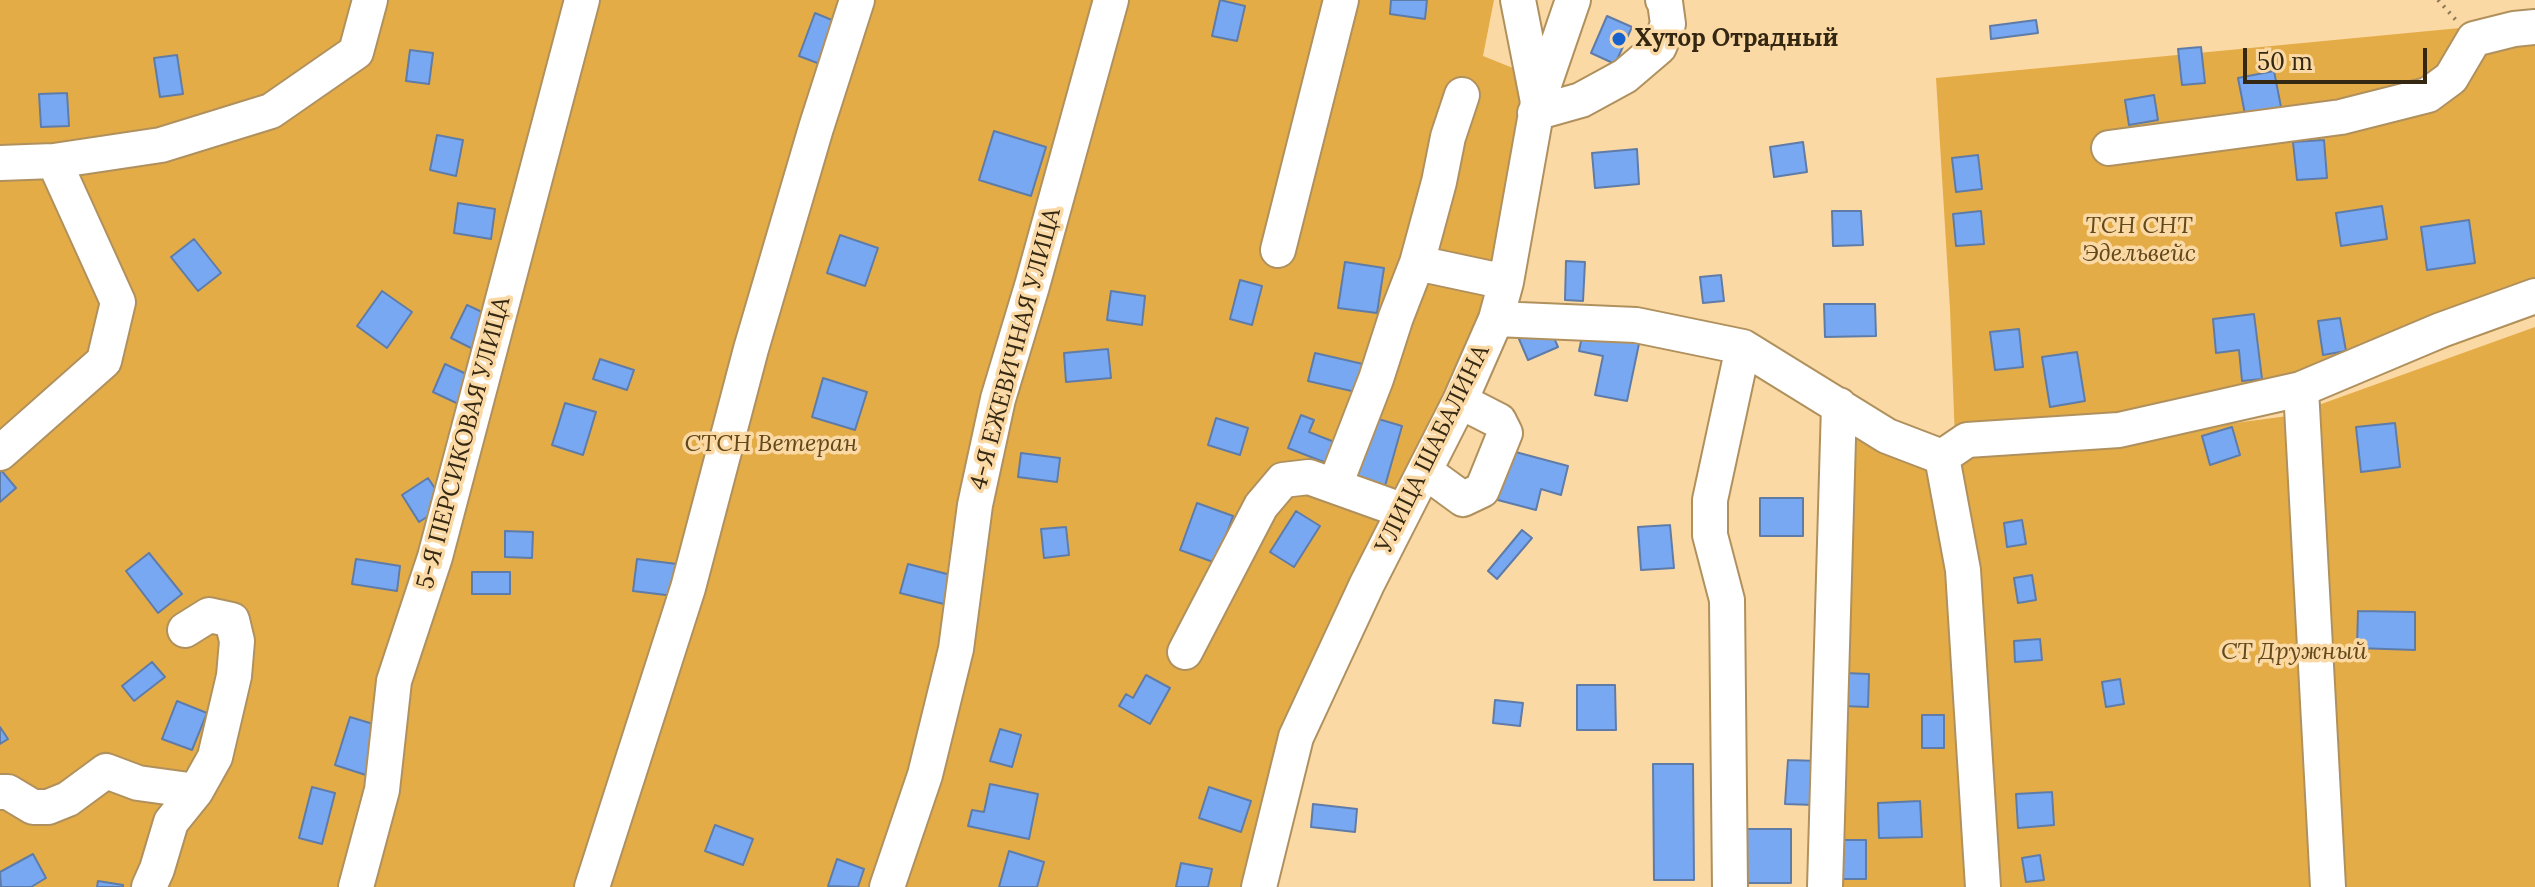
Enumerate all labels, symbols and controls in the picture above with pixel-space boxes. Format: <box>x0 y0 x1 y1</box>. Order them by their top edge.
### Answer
place label: Хутор Отрадный <box>1635 25 1838 53</box>
marker: Хутор Отрадный <box>1610 30 1628 48</box>
scale bar <box>2247 32 2431 82</box>
text: 50 m <box>2257 46 2313 77</box>
street label: 4-Я ЕЖЕВИЧНАЯ УЛИЦА <box>964 205 1068 493</box>
park label: ТСН СНТ Эдельвейс <box>2082 212 2196 268</box>
street label: 5-Я ПЕРСИКОВАЯ УЛИЦА <box>411 294 517 592</box>
street label: УЛИЦА ШАБАЛИНА <box>1370 340 1496 558</box>
park label: СТСН Ветеран <box>685 430 857 458</box>
park label: СТ Дружный <box>2221 638 2367 666</box>

